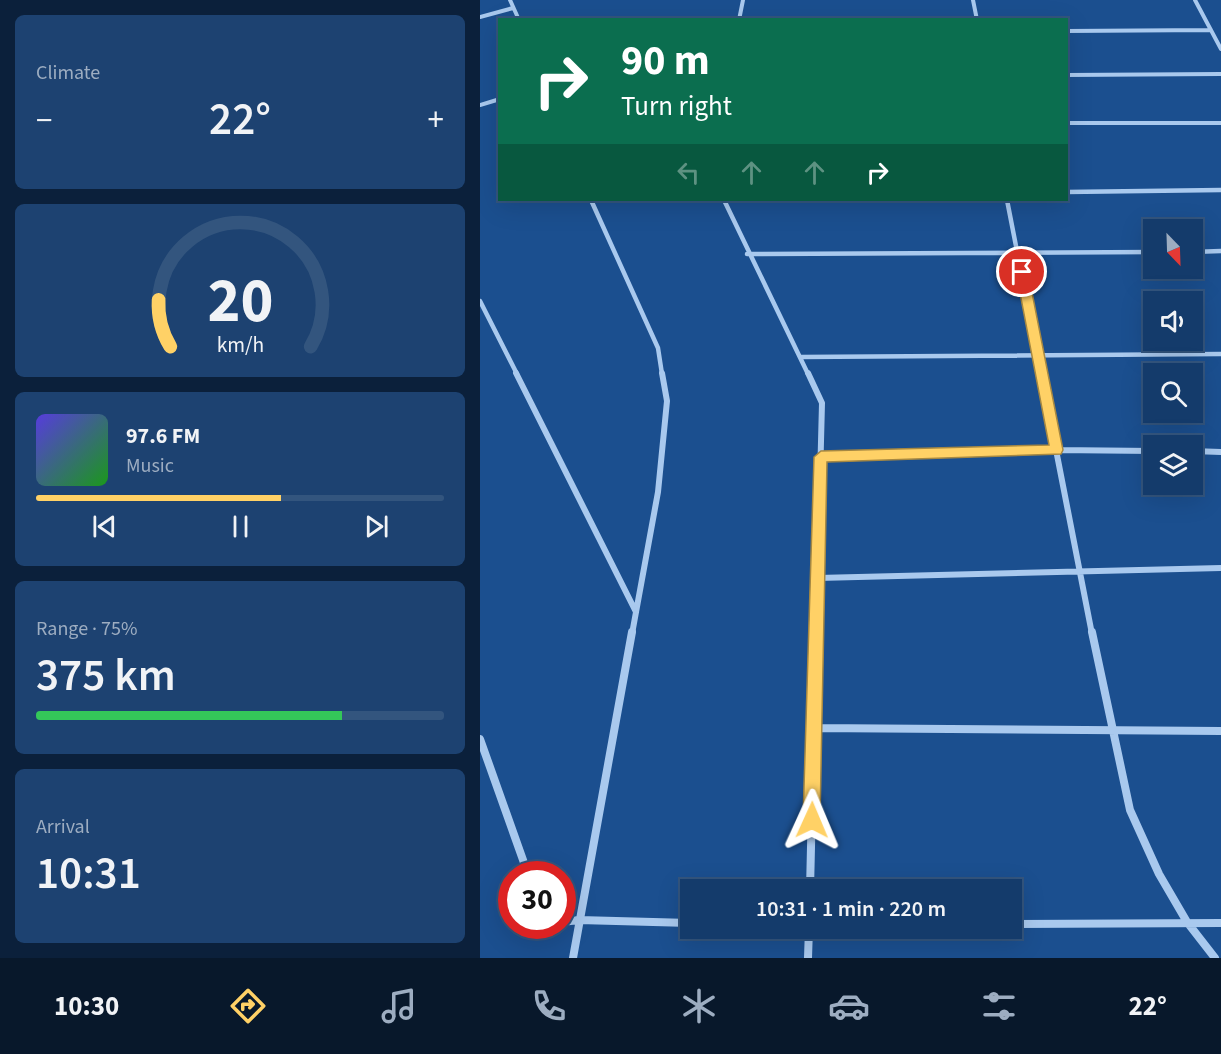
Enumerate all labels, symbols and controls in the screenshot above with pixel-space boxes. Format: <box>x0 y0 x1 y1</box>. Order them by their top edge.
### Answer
text: 90 m <box>621 31 710 91</box>
icon: right <box>522 42 600 120</box>
text: Climate <box>36 59 100 87</box>
text: Turn right <box>621 87 732 126</box>
text: 22° <box>209 88 271 152</box>
text: − <box>36 97 52 144</box>
text: + <box>428 97 444 144</box>
icon: left <box>672 156 705 189</box>
icon: ahead <box>735 156 768 189</box>
icon: ahead <box>798 156 831 189</box>
icon: right <box>861 156 894 189</box>
north arrow <box>1143 219 1203 279</box>
map controls <box>1143 219 1203 495</box>
pin <box>996 246 1047 297</box>
icon: arrive <box>1005 255 1038 288</box>
text: 20 <box>207 258 273 347</box>
button: sound <box>1143 291 1203 351</box>
text: km/h <box>216 331 264 362</box>
button: search <box>1143 363 1203 423</box>
text: 97.6 FM <box>126 420 200 452</box>
button: layers <box>1143 435 1203 495</box>
text: Music <box>126 452 174 480</box>
icon: previous <box>88 510 121 543</box>
icon: pause <box>224 510 257 543</box>
icon: next <box>360 510 393 543</box>
text: Range · 75% <box>36 615 137 643</box>
text: 375 km <box>36 644 176 708</box>
position arrow <box>780 788 844 852</box>
text: Arrival <box>36 813 90 841</box>
text: 10:31 <box>36 842 141 906</box>
speed limit sign: 30 <box>498 861 576 939</box>
text: 10:31 · 1 min · 220 m <box>756 893 946 925</box>
icon: directions <box>227 985 269 1027</box>
icon: music <box>378 985 420 1027</box>
icon: phone <box>528 985 570 1027</box>
icon: climate <box>678 985 720 1027</box>
icon: car <box>828 985 870 1027</box>
icon: filters <box>978 985 1020 1027</box>
text: 10:30 <box>54 987 119 1026</box>
text: 22° <box>1129 987 1167 1026</box>

